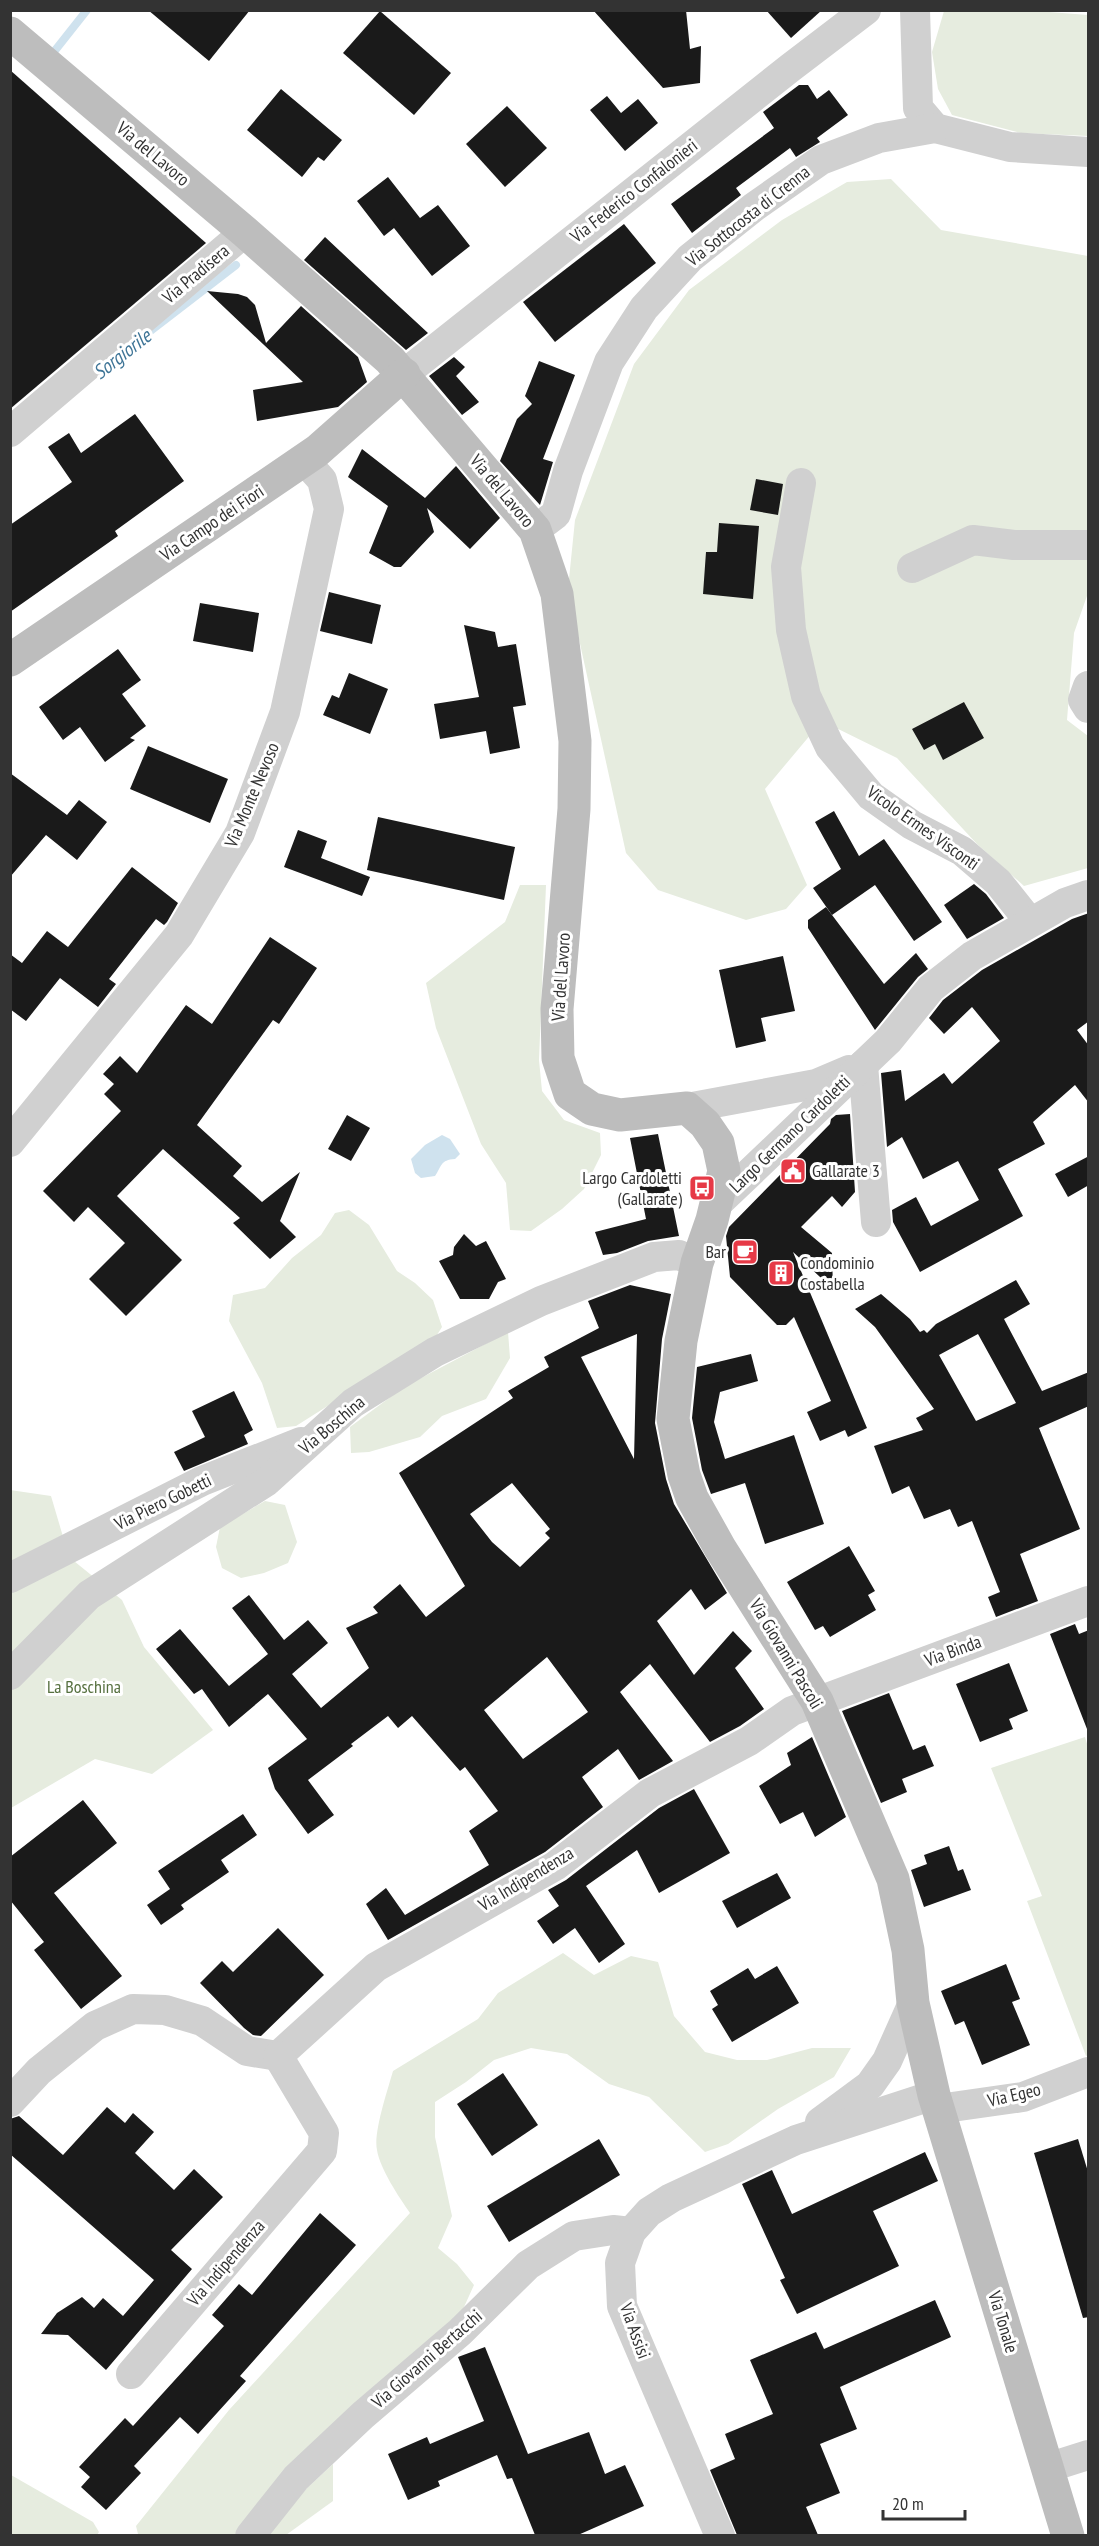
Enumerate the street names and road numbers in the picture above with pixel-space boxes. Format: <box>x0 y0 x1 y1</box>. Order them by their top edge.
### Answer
street label: Via del Lavoro <box>111 116 195 191</box>
street label: Via Federico Confalonieri <box>565 134 702 248</box>
street label: Via Sottocosta di Crenna <box>680 160 814 272</box>
street label: Via Pradisera <box>157 239 234 309</box>
street label: Via del Lavoro <box>465 449 540 532</box>
street label: Via Campo dei Fiori <box>155 479 268 566</box>
street label: Via Monte Nevoso <box>219 739 284 852</box>
street label: Vicolo Ermes Visconti <box>862 780 984 875</box>
street label: Via del Lavoro <box>546 932 575 1023</box>
street label: Largo Germano Cardoletti <box>724 1070 855 1197</box>
street label: Via Boschina <box>293 1390 369 1459</box>
street label: Via Piero Gobetti <box>110 1468 215 1535</box>
street label: Via Giovanni Pascoli <box>744 1594 828 1713</box>
street label: Via Binda <box>920 1630 984 1672</box>
street label: Via Indipendenza <box>473 1841 578 1917</box>
street label: Via Egeo <box>984 2077 1043 2112</box>
street label: Via Indipendenza <box>181 2215 269 2311</box>
street label: Via Tonale <box>983 2287 1024 2356</box>
street label: Via Assisi <box>615 2299 656 2362</box>
street label: Via Giovanni Bertacchi <box>366 2304 487 2414</box>

